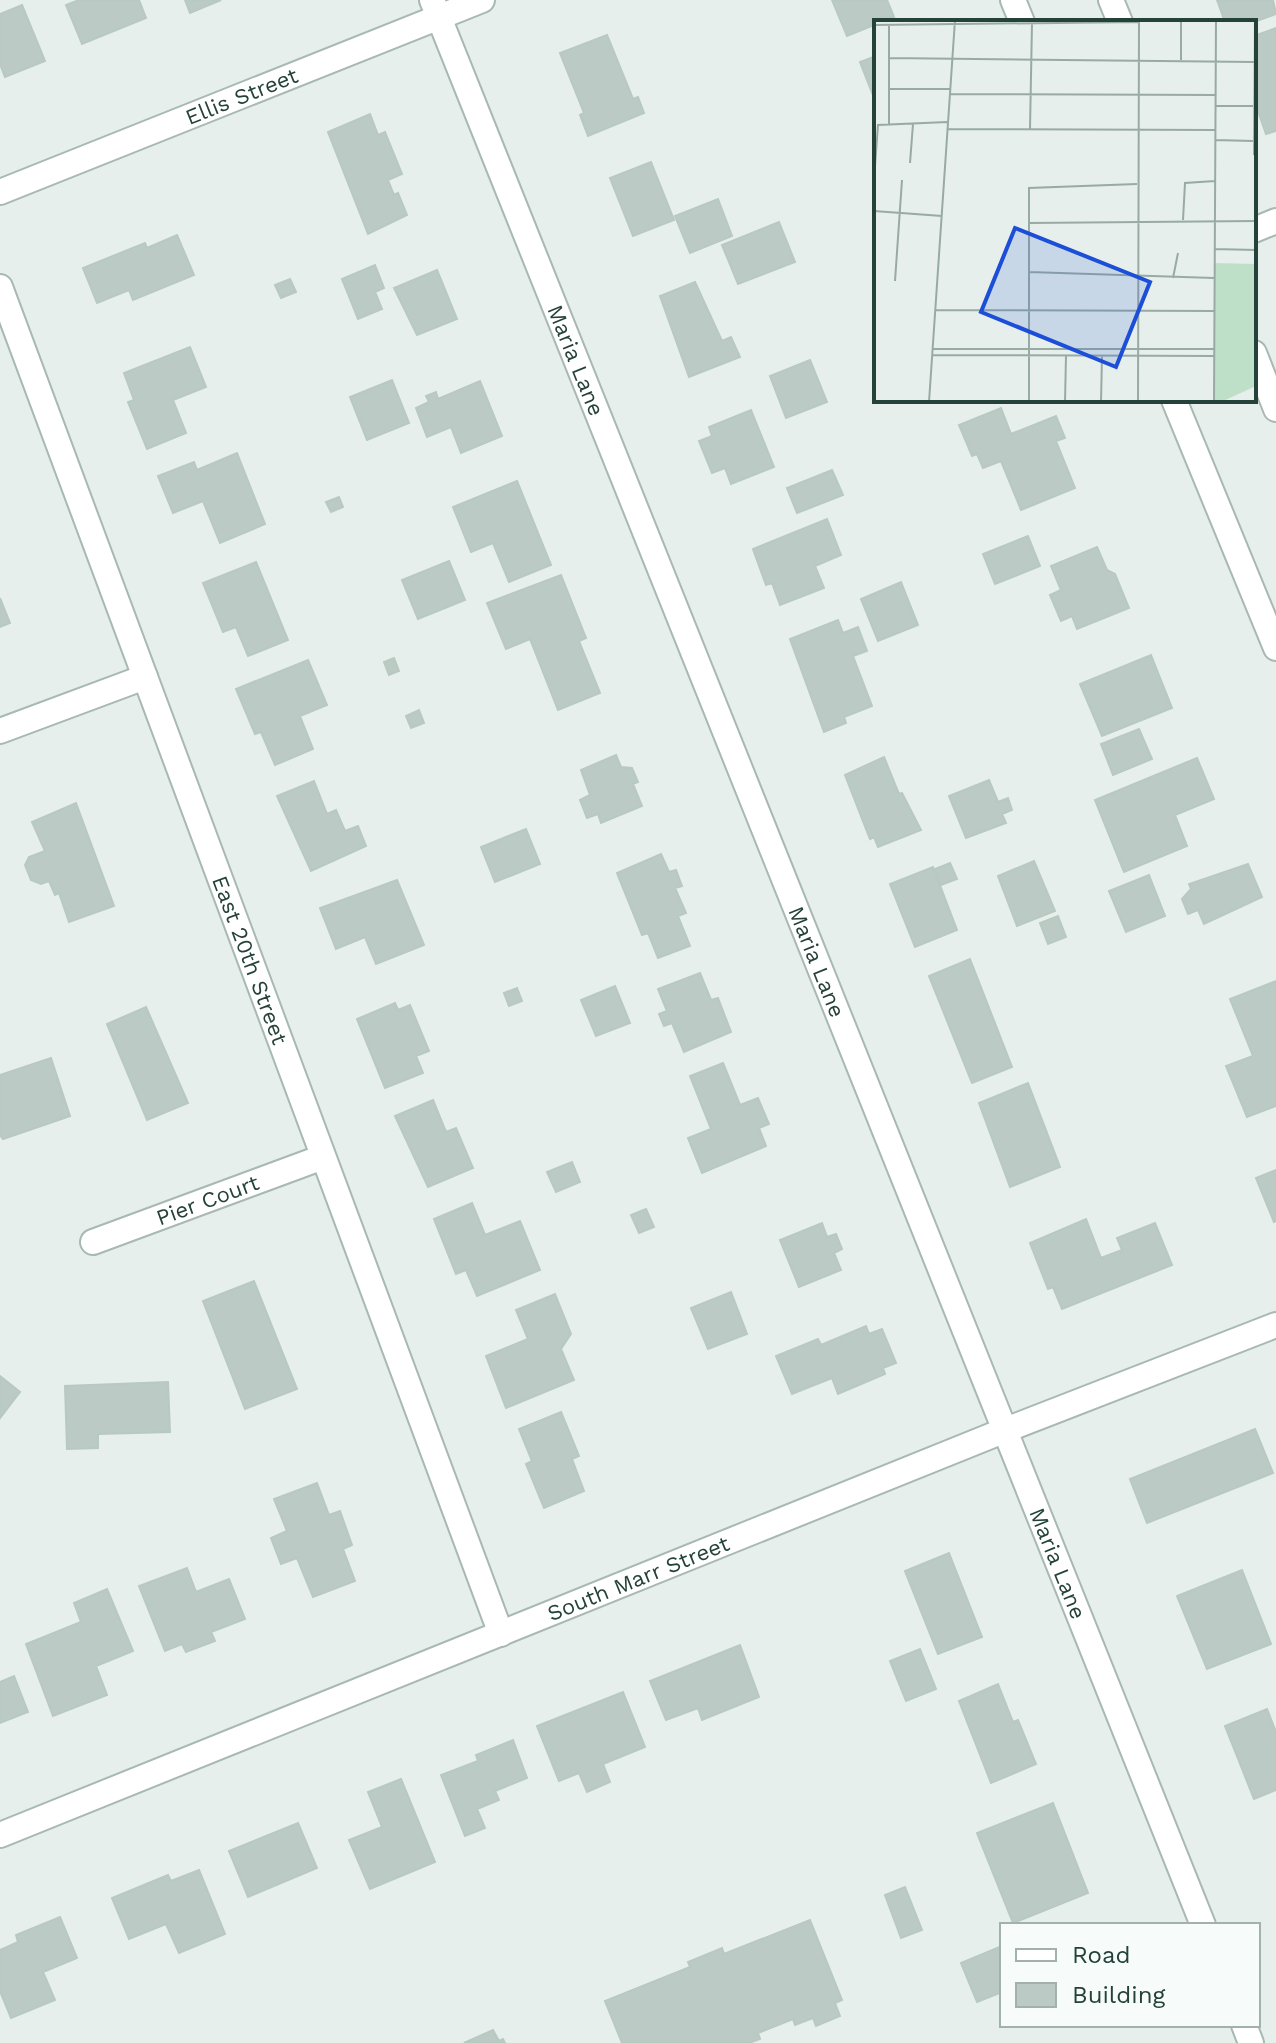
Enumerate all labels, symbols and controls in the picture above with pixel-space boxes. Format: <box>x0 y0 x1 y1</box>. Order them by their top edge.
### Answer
inset map <box>874 20 1256 402</box>
street label: Ellis Street <box>182 63 302 130</box>
street label: Maria Lane <box>542 301 609 419</box>
street label: East 20th Street <box>207 872 293 1048</box>
street label: Maria Lane <box>783 903 850 1021</box>
street label: Pier Court <box>153 1170 262 1231</box>
street label: Maria Lane <box>1024 1504 1091 1623</box>
street label: South Marr Street <box>544 1531 733 1626</box>
legend <box>1000 1923 1260 2027</box>
text: Road <box>1072 1941 1131 1969</box>
text: Building <box>1072 1981 1165 2009</box>

